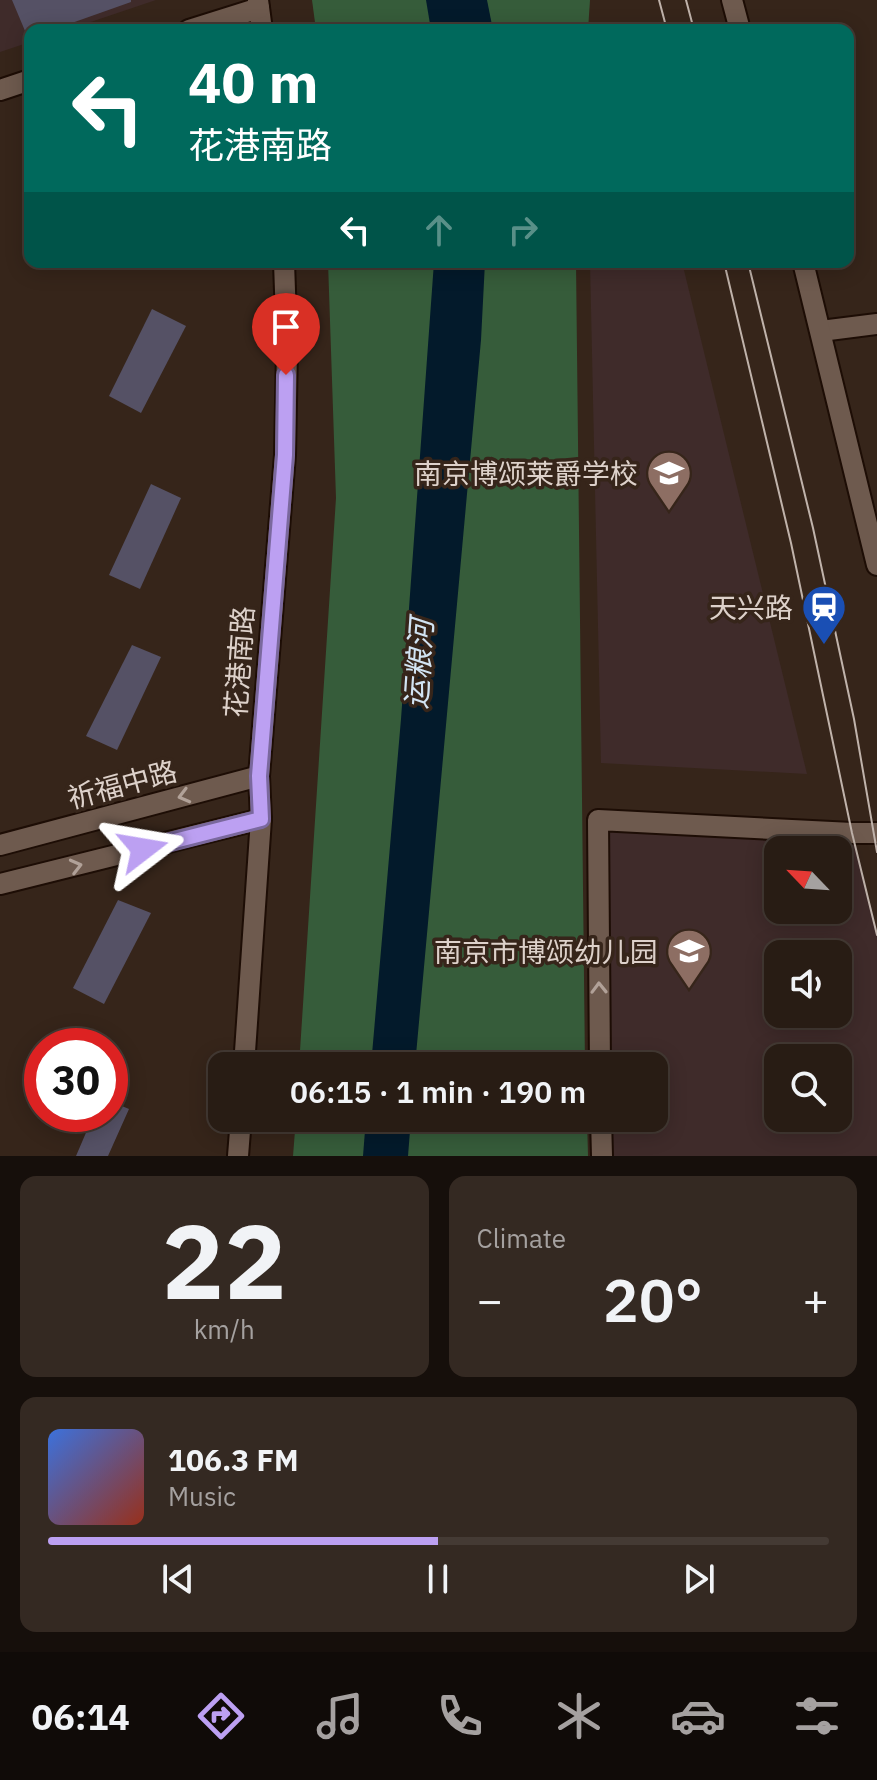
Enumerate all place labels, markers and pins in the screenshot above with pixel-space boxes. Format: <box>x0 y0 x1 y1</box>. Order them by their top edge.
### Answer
pin <box>252 293 320 375</box>
school or university icon: 南京博颂莱爵学校 <box>645 449 693 512</box>
place label: 南京博颂莱爵学校 <box>414 455 638 492</box>
station icon: 天兴路 <box>800 583 848 646</box>
place label: 天兴路 <box>709 589 793 626</box>
school or university icon: 南京市博颂幼儿园 <box>665 927 713 990</box>
place label: 南京市博颂幼儿园 <box>434 933 658 970</box>

